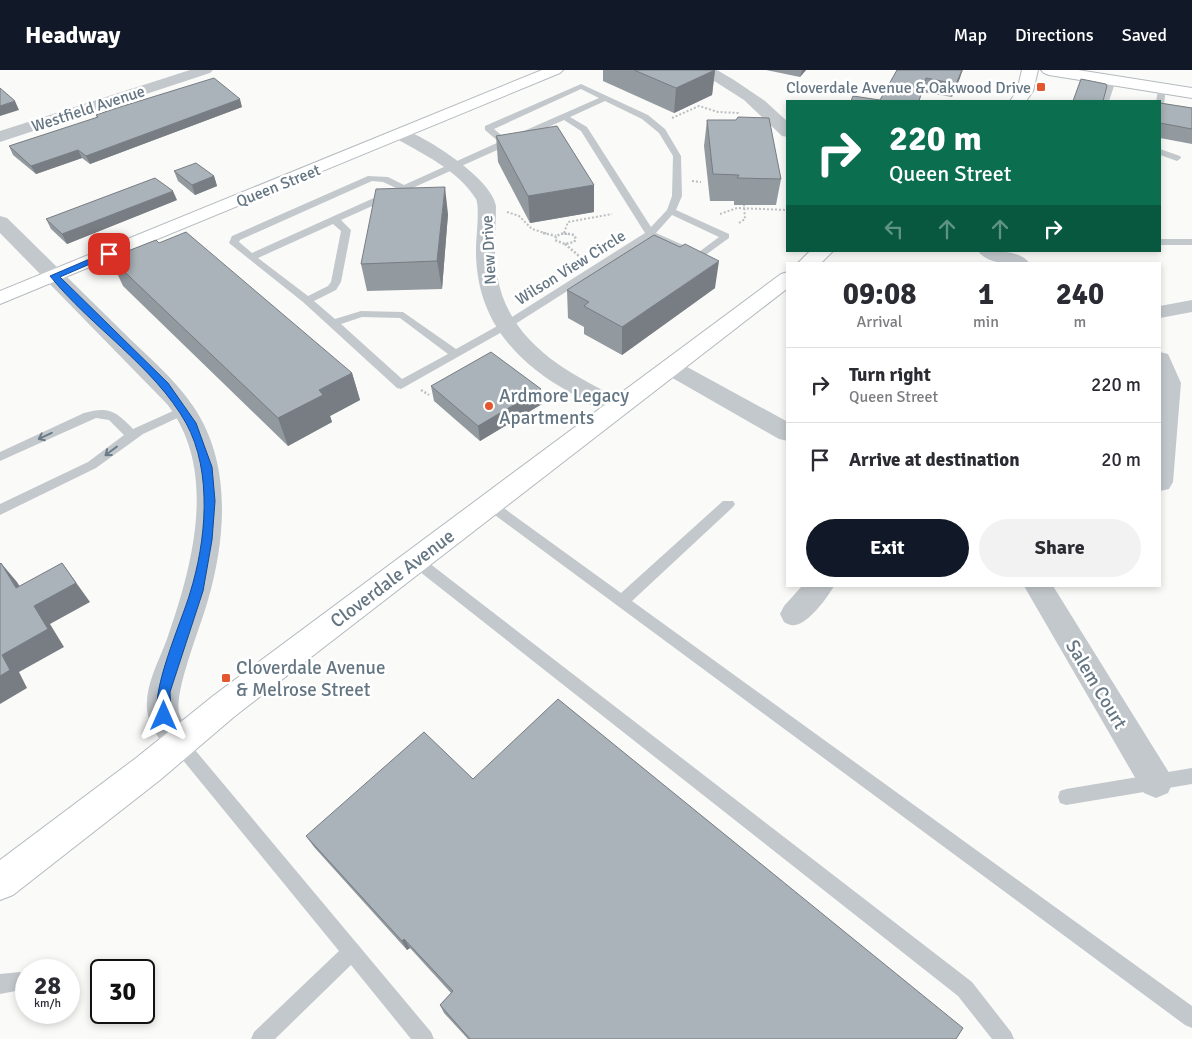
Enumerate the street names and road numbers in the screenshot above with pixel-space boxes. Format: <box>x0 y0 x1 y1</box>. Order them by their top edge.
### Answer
street label: Westfield Avenue <box>29 81 147 137</box>
street label: Queen Street <box>233 160 324 212</box>
street label: New Drive <box>477 215 501 285</box>
street label: Wilson View Circle <box>512 226 629 310</box>
street label: Cloverdale Avenue <box>326 524 460 633</box>
street label: Salem Court <box>1060 635 1132 734</box>

